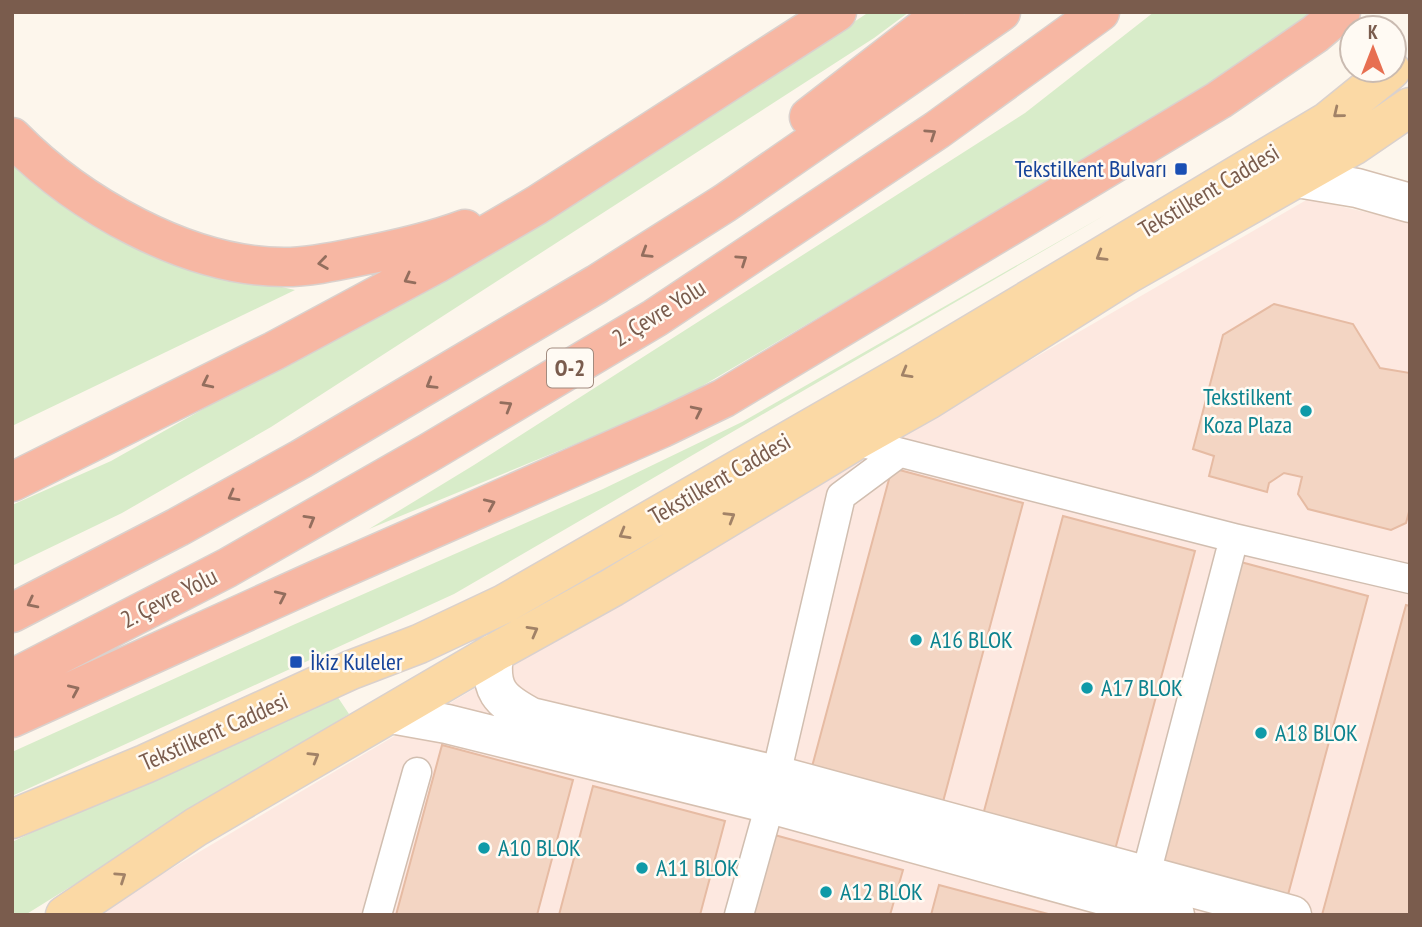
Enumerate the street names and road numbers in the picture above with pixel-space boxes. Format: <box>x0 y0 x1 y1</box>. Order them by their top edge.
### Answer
street label: Tekstilkent Caddesi <box>1133 136 1285 245</box>
street label: 2. Çevre Yolu <box>606 272 711 353</box>
road number: O-2 <box>547 348 593 388</box>
street label: Tekstilkent Caddesi <box>643 426 796 532</box>
street label: 2. Çevre Yolu <box>115 560 222 635</box>
street label: Tekstilkent Caddesi <box>135 685 292 778</box>

